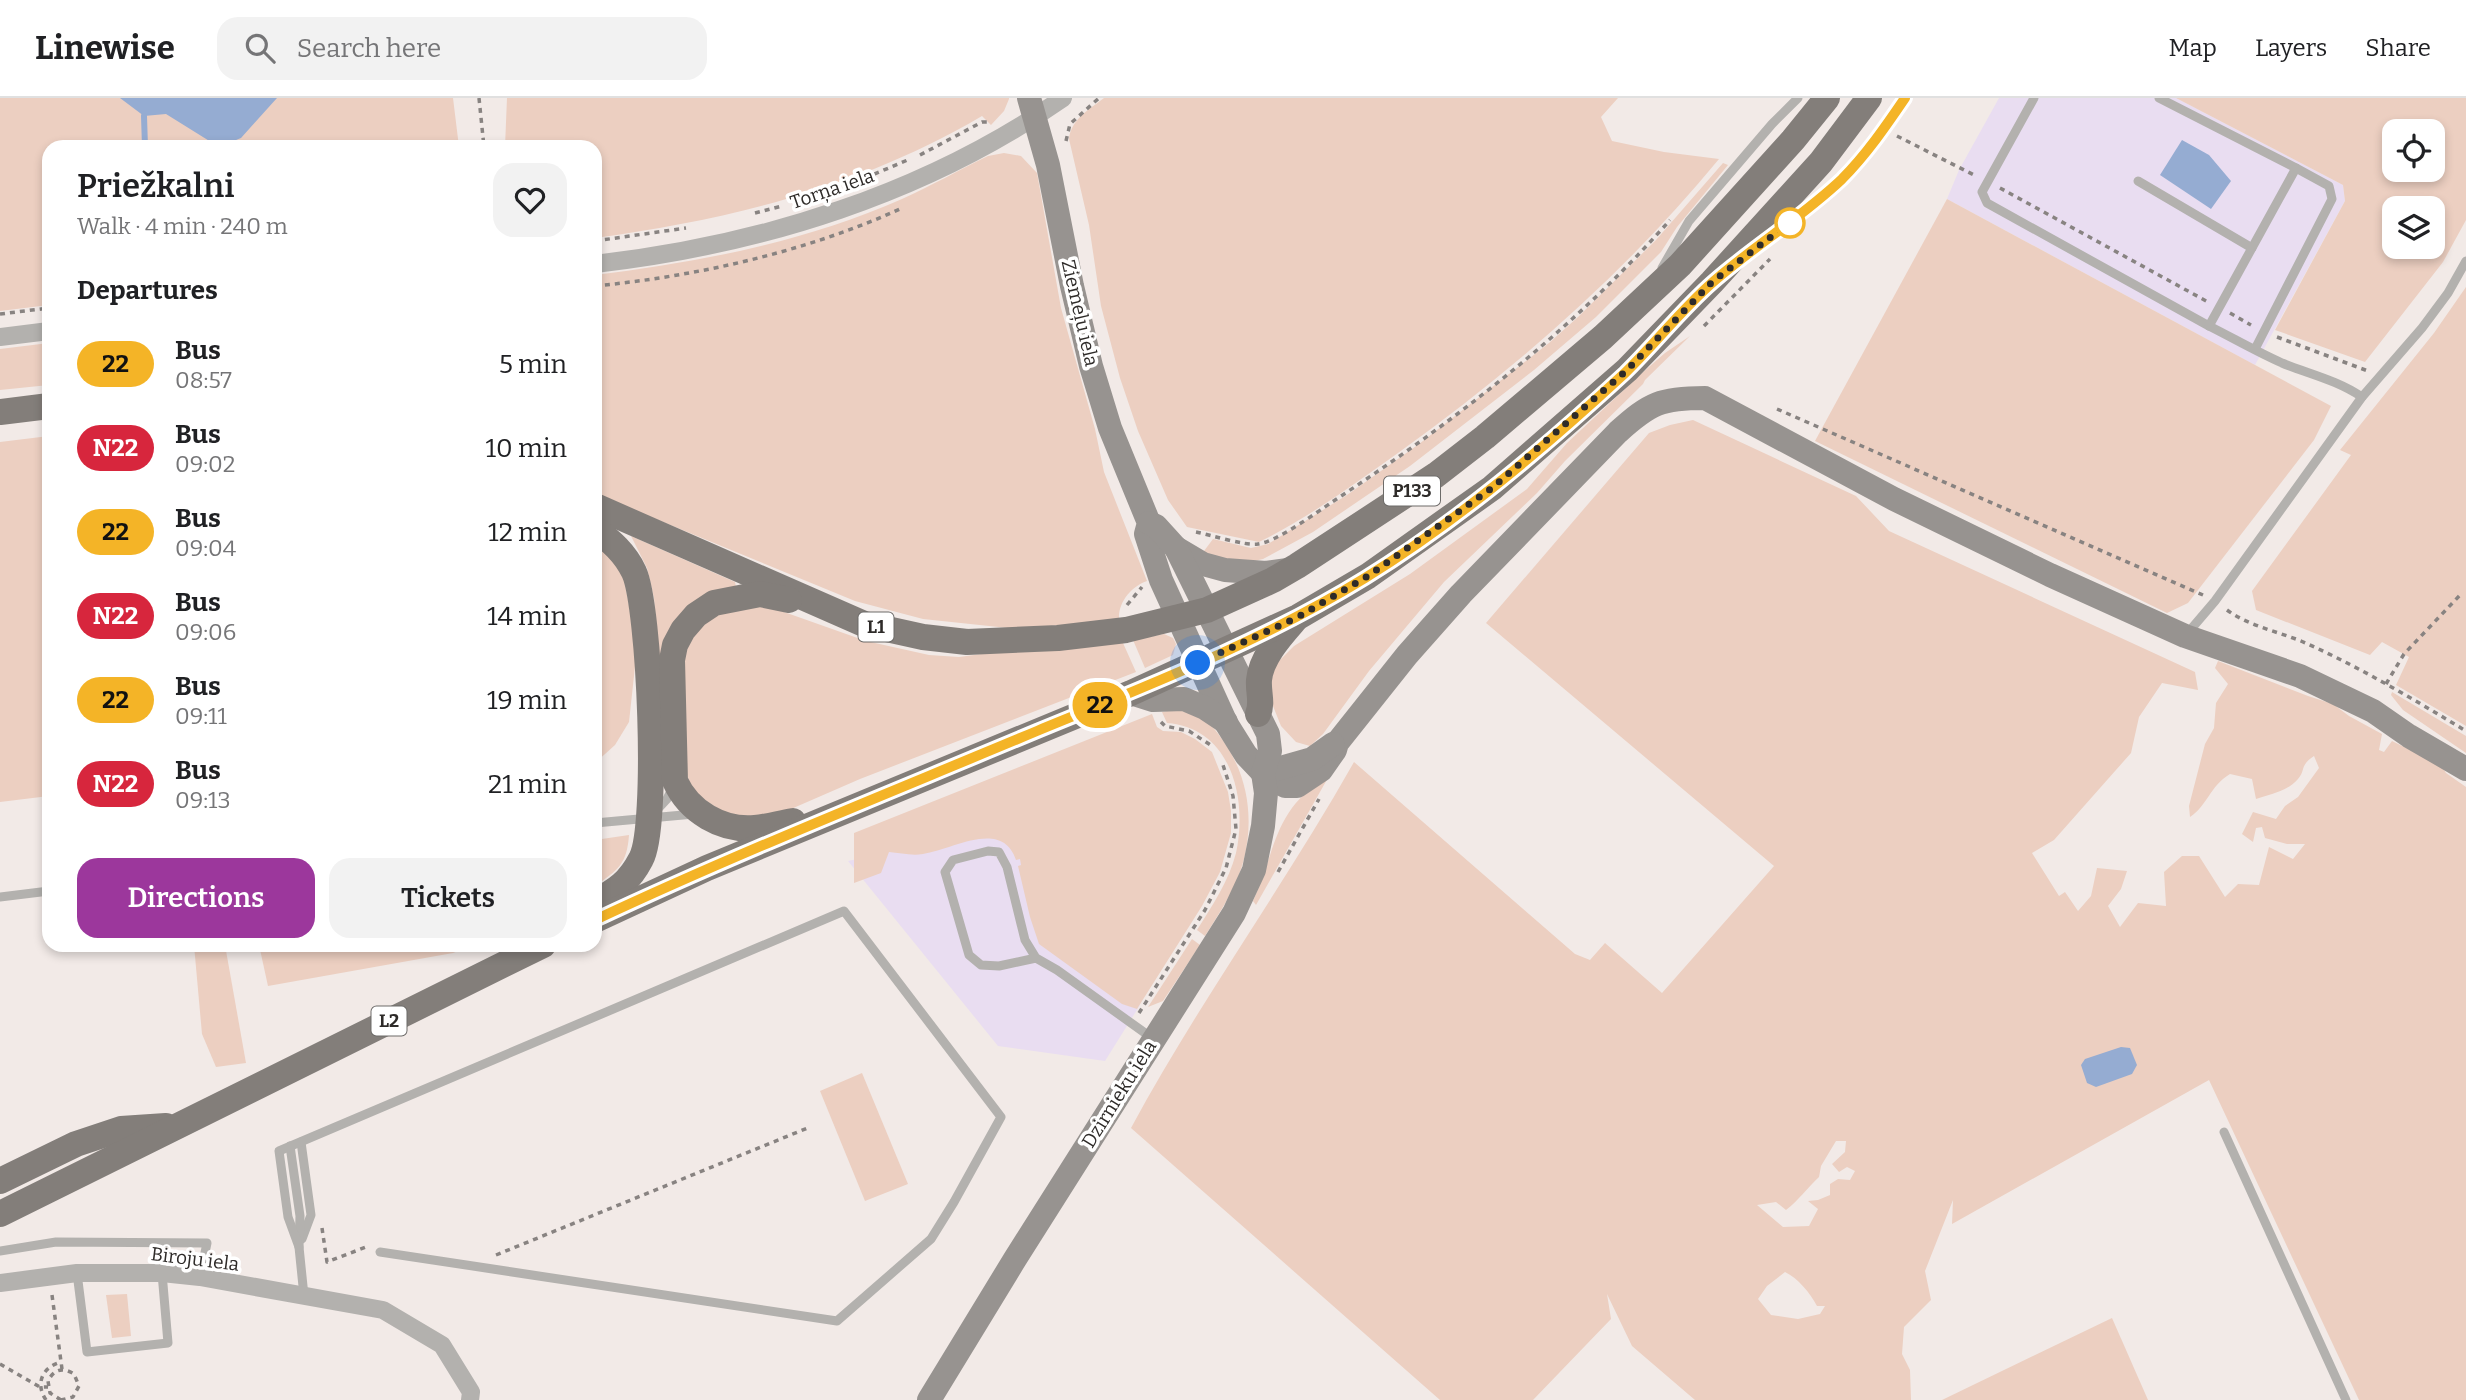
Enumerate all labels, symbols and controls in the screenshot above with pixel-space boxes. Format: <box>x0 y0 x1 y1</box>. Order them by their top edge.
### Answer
search box <box>217 17 707 80</box>
text: Linewise <box>35 28 175 68</box>
icon: search <box>241 29 279 67</box>
text: Search here <box>297 33 441 64</box>
text: Map <box>2169 34 2217 62</box>
text: Layers <box>2255 34 2327 62</box>
text: Share <box>2365 34 2431 62</box>
map controls <box>2382 119 2445 259</box>
button: locate <box>2382 119 2445 182</box>
button: heart <box>493 163 567 237</box>
street label: Torņa iela <box>787 164 878 215</box>
text: Priežkalni <box>77 166 234 206</box>
button: layers <box>2382 196 2445 259</box>
unlabelled marker <box>1775 208 1805 238</box>
text: Walk · 4 min · 240 m <box>77 212 288 240</box>
street label: Ziemeļu iela <box>1056 257 1104 369</box>
text: Departures <box>77 275 218 306</box>
text: Bus <box>175 335 221 366</box>
text: 5 min <box>499 349 567 380</box>
text: 22 <box>102 350 129 378</box>
text: 08:57 <box>175 366 232 394</box>
text: Bus <box>175 419 221 450</box>
text: 10 min <box>486 433 567 464</box>
text: N22 <box>93 434 138 462</box>
text: 09:02 <box>175 450 235 478</box>
road number: P133 <box>1384 477 1440 506</box>
text: Bus <box>175 503 221 534</box>
text: 12 min <box>488 517 567 548</box>
text: 22 <box>102 518 129 546</box>
text: 09:04 <box>175 534 236 562</box>
text: Bus <box>175 587 221 618</box>
text: 14 min <box>487 601 567 632</box>
text: N22 <box>93 602 138 630</box>
road number: L1 <box>858 612 894 642</box>
text: 09:06 <box>175 618 236 646</box>
your location <box>1180 645 1215 680</box>
text: Bus <box>175 671 221 702</box>
line badge: 22 <box>1068 682 1132 728</box>
text: 19 min <box>487 685 567 716</box>
text: 22 <box>102 686 129 714</box>
text: 22 <box>1086 691 1114 719</box>
text: 09:11 <box>175 702 227 730</box>
text: Bus <box>175 755 221 786</box>
text: 21 min <box>488 769 567 800</box>
text: N22 <box>93 770 138 798</box>
text: 09:13 <box>175 786 231 814</box>
button: Directions <box>77 858 315 938</box>
button: Tickets <box>329 858 567 938</box>
road number: L2 <box>372 1006 406 1036</box>
street label: Dzirnieku iela <box>1077 1035 1162 1152</box>
street label: Biroju iela <box>150 1242 241 1276</box>

